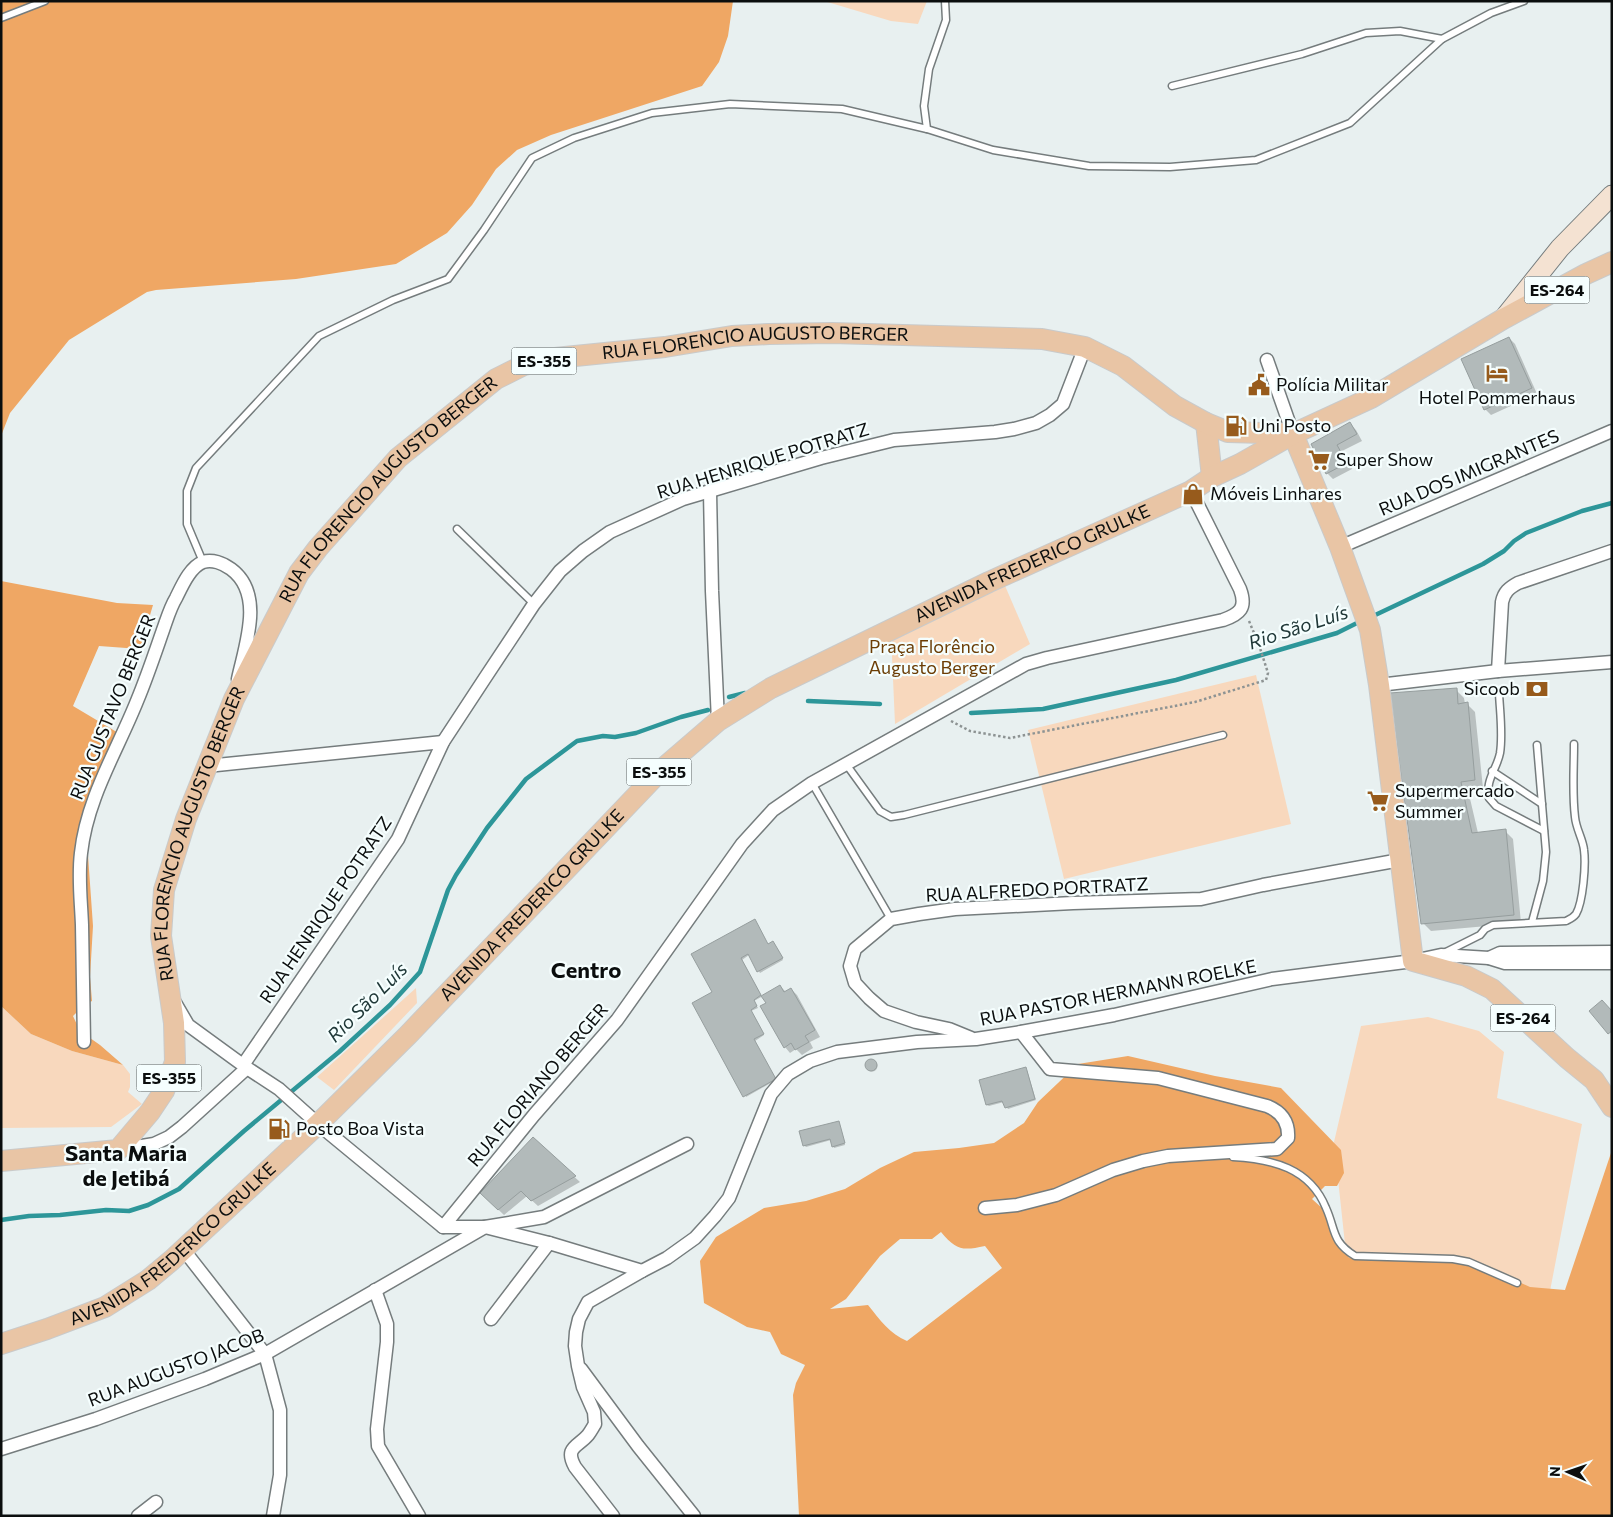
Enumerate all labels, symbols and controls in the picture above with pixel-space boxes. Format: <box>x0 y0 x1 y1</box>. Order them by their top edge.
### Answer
road number: ES-264 <box>1524 276 1590 304</box>
street label: RUA FLORENCIO AUGUSTO BERGER <box>601 321 909 363</box>
road number: ES-355 <box>512 348 576 374</box>
hotel icon: Hotel Pommerhaus <box>1484 360 1510 386</box>
street label: RUA FLORENCIO AUGUSTO BERGER <box>274 371 501 606</box>
public building icon: Polícia Militar <box>1246 372 1272 398</box>
place label: Polícia Militar <box>1276 373 1388 395</box>
place label: Hotel Pommerhaus <box>1419 386 1575 408</box>
fuel station icon: Uni Posto <box>1223 413 1249 439</box>
place label: Uni Posto <box>1252 414 1331 436</box>
street label: RUA HENRIQUE POTRATZ <box>654 417 871 503</box>
street label: RUA DOS IMIGRANTES <box>1375 424 1562 520</box>
supermarket icon: Super Show <box>1306 447 1332 473</box>
place label: Super Show <box>1336 448 1433 470</box>
shop icon: Móveis Linhares <box>1180 481 1206 507</box>
place label: Móveis Linhares <box>1210 482 1342 504</box>
street label: AVENIDA FREDERICO GRULKE <box>910 499 1153 627</box>
water label: Rio São Luís <box>1245 599 1351 653</box>
street label: RUA GUSTAVO BERGER <box>65 611 159 803</box>
park label: Praça Florêncio Augusto Berger <box>869 635 995 678</box>
bank icon: Sicoob <box>1524 676 1550 702</box>
place label: Sicoob <box>1464 677 1520 699</box>
street label: RUA FLORENCIO AUGUSTO BERGER <box>148 682 249 983</box>
road number: ES-355 <box>626 759 692 786</box>
place label: Supermercado Summer <box>1395 779 1515 822</box>
supermarket icon: Supermercado Summer <box>1365 788 1391 814</box>
street label: AVENIDA FREDERICO GRULKE <box>434 804 628 1005</box>
street label: RUA HENRIQUE POTRATZ <box>254 812 396 1007</box>
street label: RUA ALFREDO PORTRATZ <box>925 872 1149 906</box>
street label: RUA PASTOR HERMANN ROELKE <box>978 954 1258 1030</box>
district label: Centro <box>551 956 621 983</box>
water label: Rio São Luís <box>322 957 412 1046</box>
street label: RUA FLORIANO BERGER <box>462 998 612 1170</box>
road number: ES-264 <box>1490 1004 1556 1032</box>
road number: ES-355 <box>136 1064 202 1092</box>
fuel station icon: Posto Boa Vista <box>266 1116 292 1142</box>
place label: Posto Boa Vista <box>296 1117 424 1139</box>
district label: Santa Maria de Jetibá <box>65 1139 187 1191</box>
street label: AVENIDA FREDERICO GRULKE <box>66 1157 280 1329</box>
street label: RUA AUGUSTO JACOB <box>85 1323 267 1411</box>
north arrow <box>1543 1447 1593 1497</box>
text: N <box>1546 1466 1563 1477</box>

